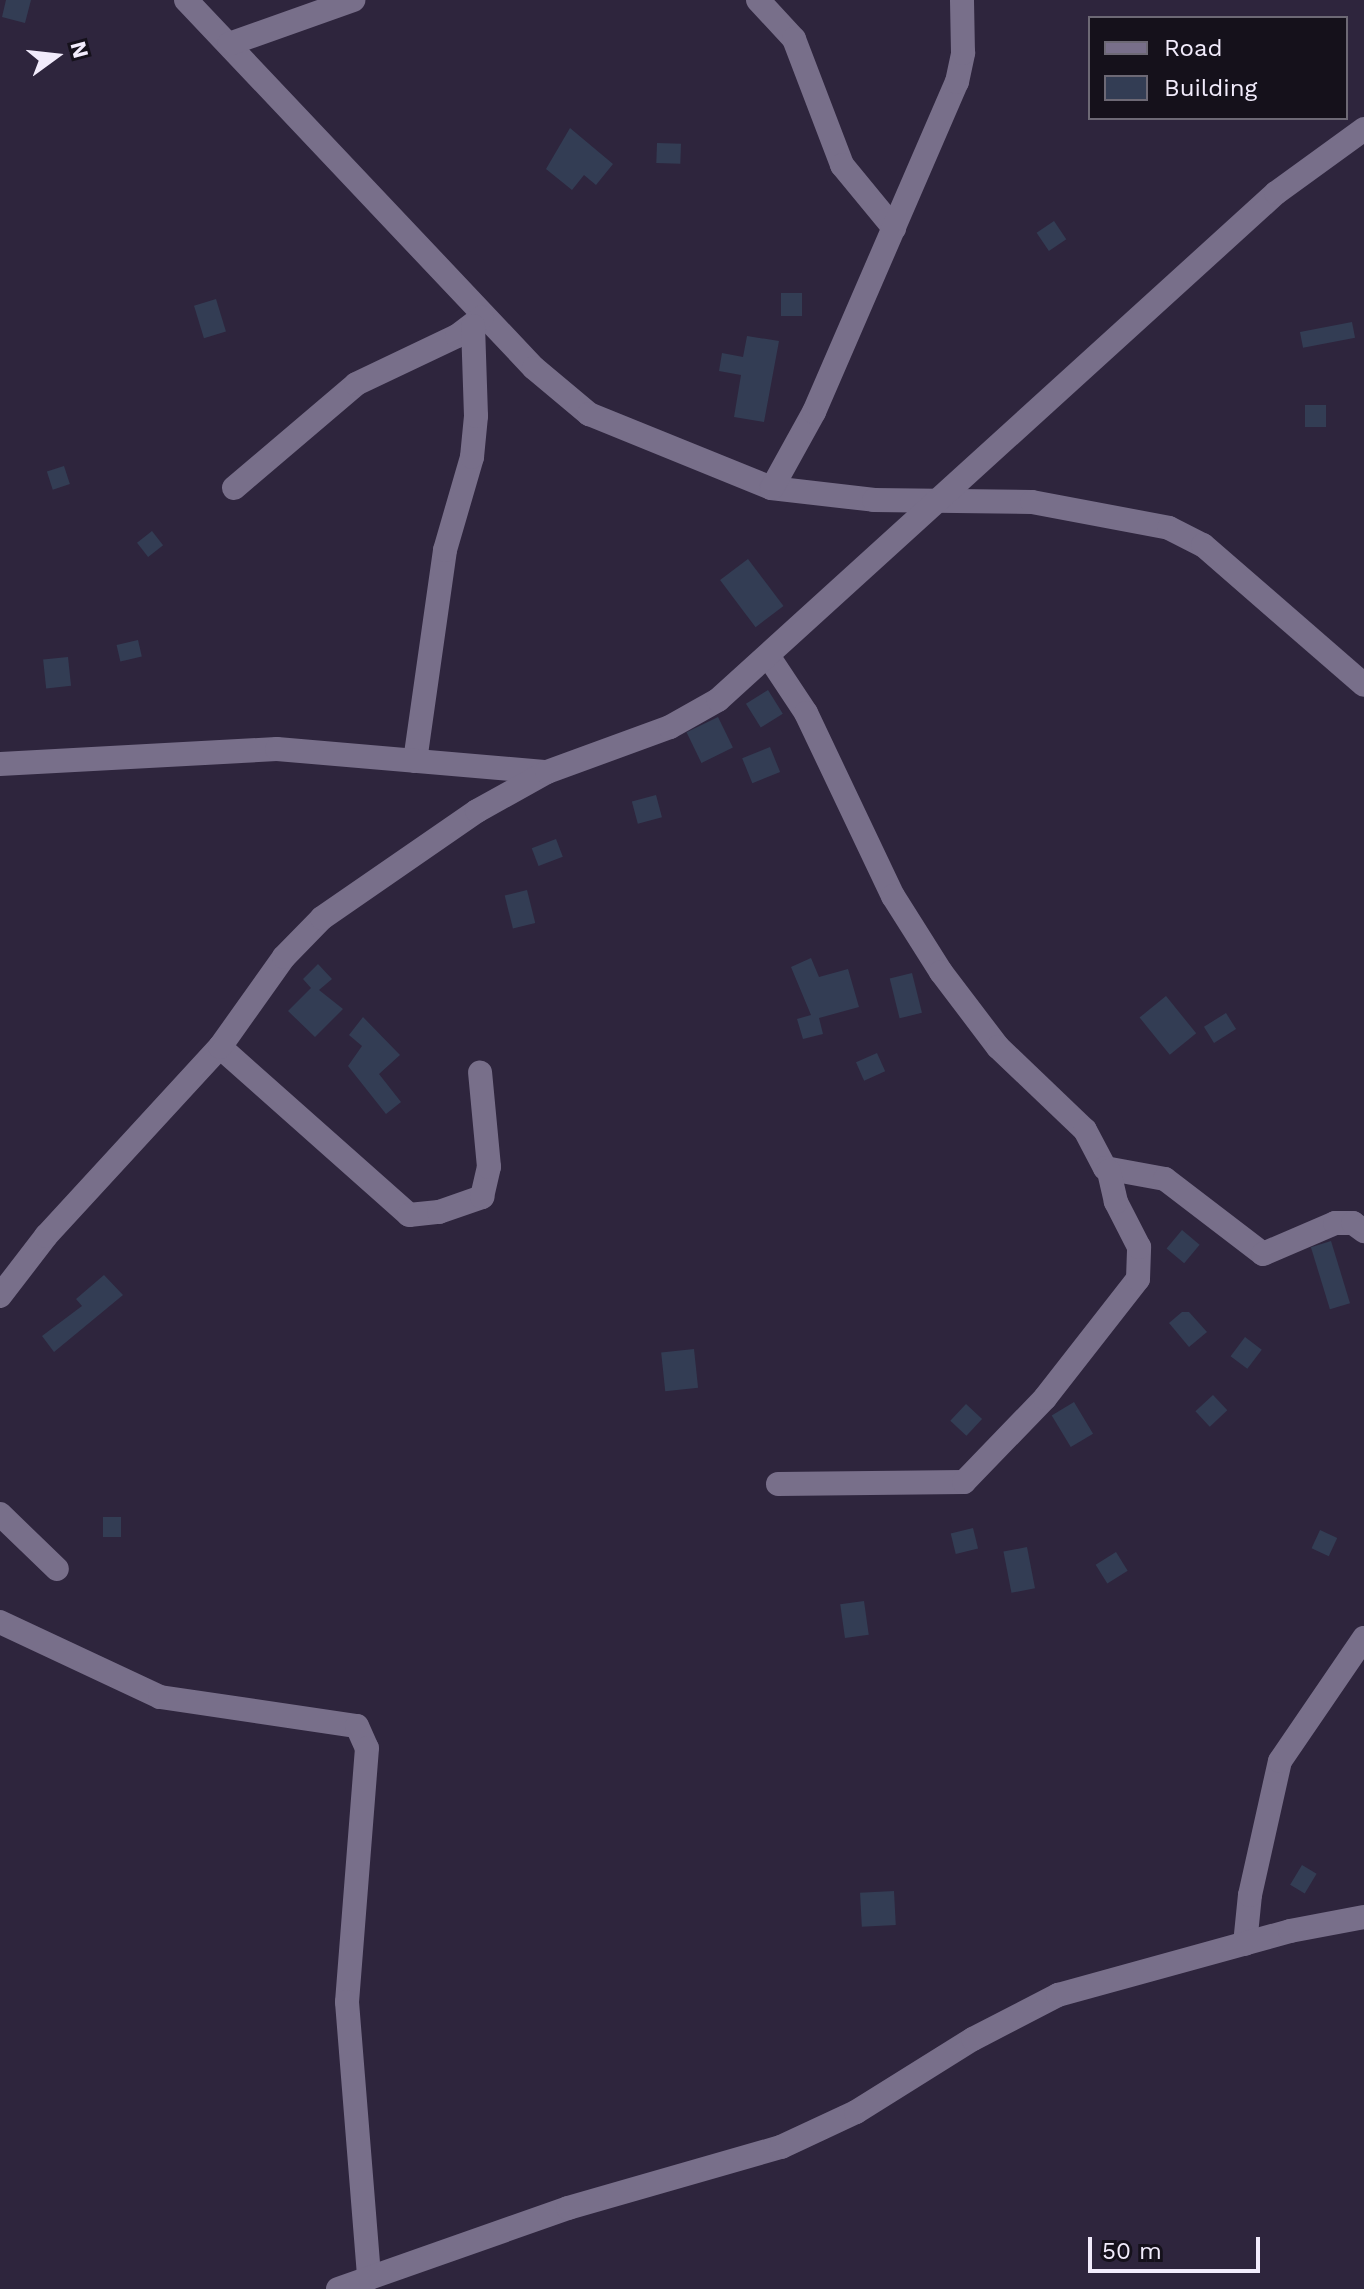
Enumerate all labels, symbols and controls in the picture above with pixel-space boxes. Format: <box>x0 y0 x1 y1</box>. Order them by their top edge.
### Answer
north arrow <box>16 16 96 96</box>
legend <box>1088 16 1348 120</box>
text: Road <box>1164 34 1223 62</box>
text: N <box>65 39 94 61</box>
text: Building <box>1164 74 1257 102</box>
scale bar <box>1092 2221 1264 2271</box>
text: 50 m <box>1102 2237 1162 2265</box>

